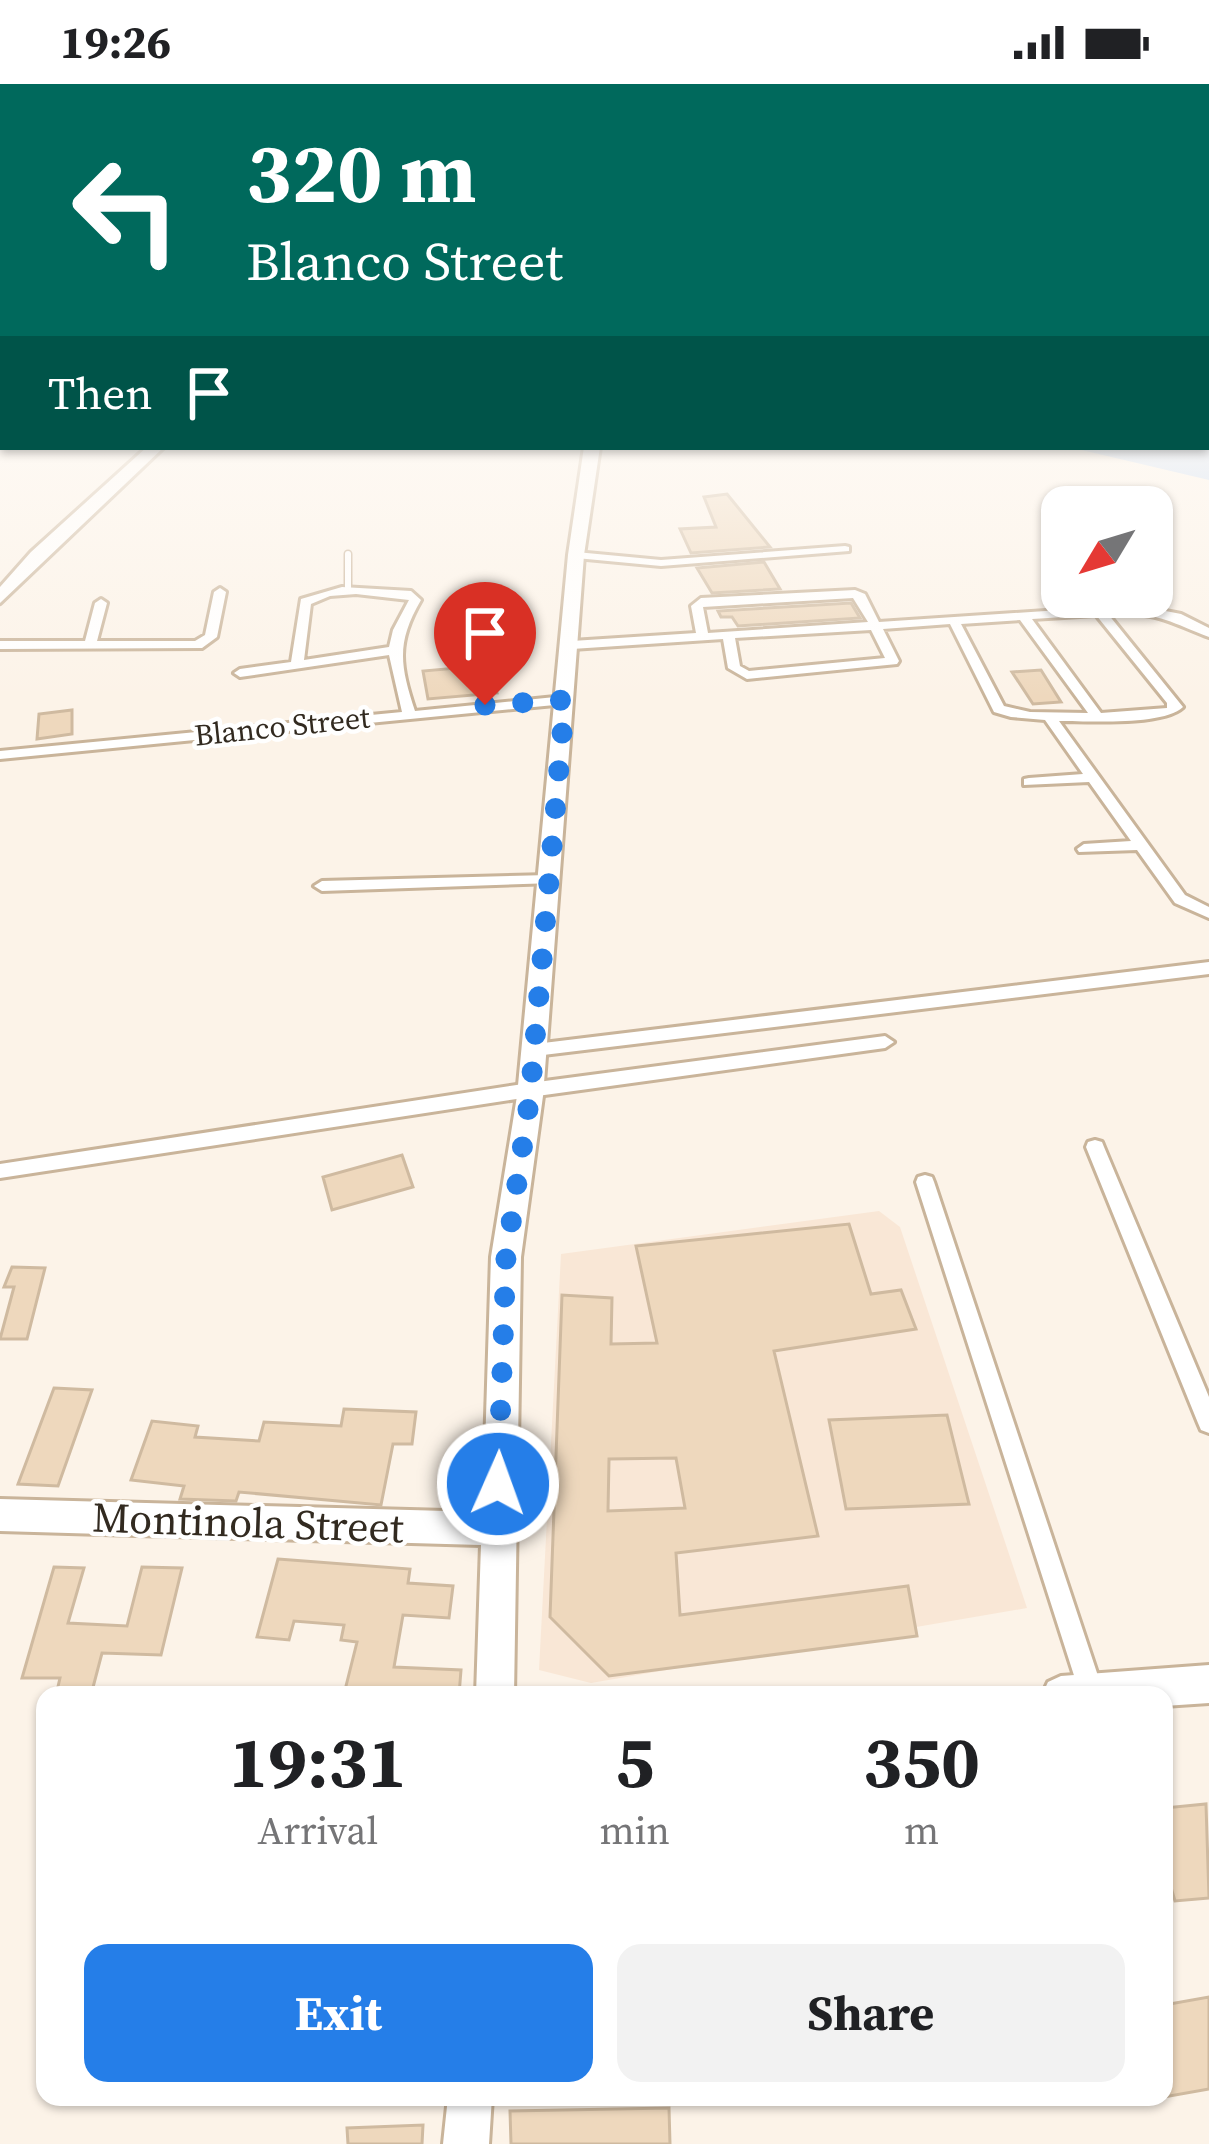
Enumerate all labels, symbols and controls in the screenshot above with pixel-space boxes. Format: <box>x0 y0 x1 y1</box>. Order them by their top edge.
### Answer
text: 19:26 <box>60 11 171 73</box>
text: 320 m <box>246 115 477 230</box>
icon: left <box>48 132 204 288</box>
text: Blanco Street <box>246 224 563 298</box>
icon: arrive <box>176 360 242 426</box>
text: Then <box>48 362 152 424</box>
north arrow <box>1041 486 1173 618</box>
map controls <box>1041 486 1173 618</box>
pin <box>434 582 536 705</box>
icon: arrive <box>452 600 518 666</box>
street label: Blanco Street <box>192 696 372 756</box>
position arrow <box>435 1421 561 1547</box>
street label: Montinola Street <box>91 1488 405 1556</box>
text: 19:31 <box>229 1712 407 1811</box>
text: 5 <box>615 1712 654 1811</box>
text: 350 <box>863 1712 980 1811</box>
text: Arrival <box>258 1804 378 1857</box>
text: min <box>600 1804 670 1857</box>
text: m <box>904 1804 939 1857</box>
button: Exit <box>84 1944 593 2082</box>
button: Share <box>617 1944 1125 2082</box>

